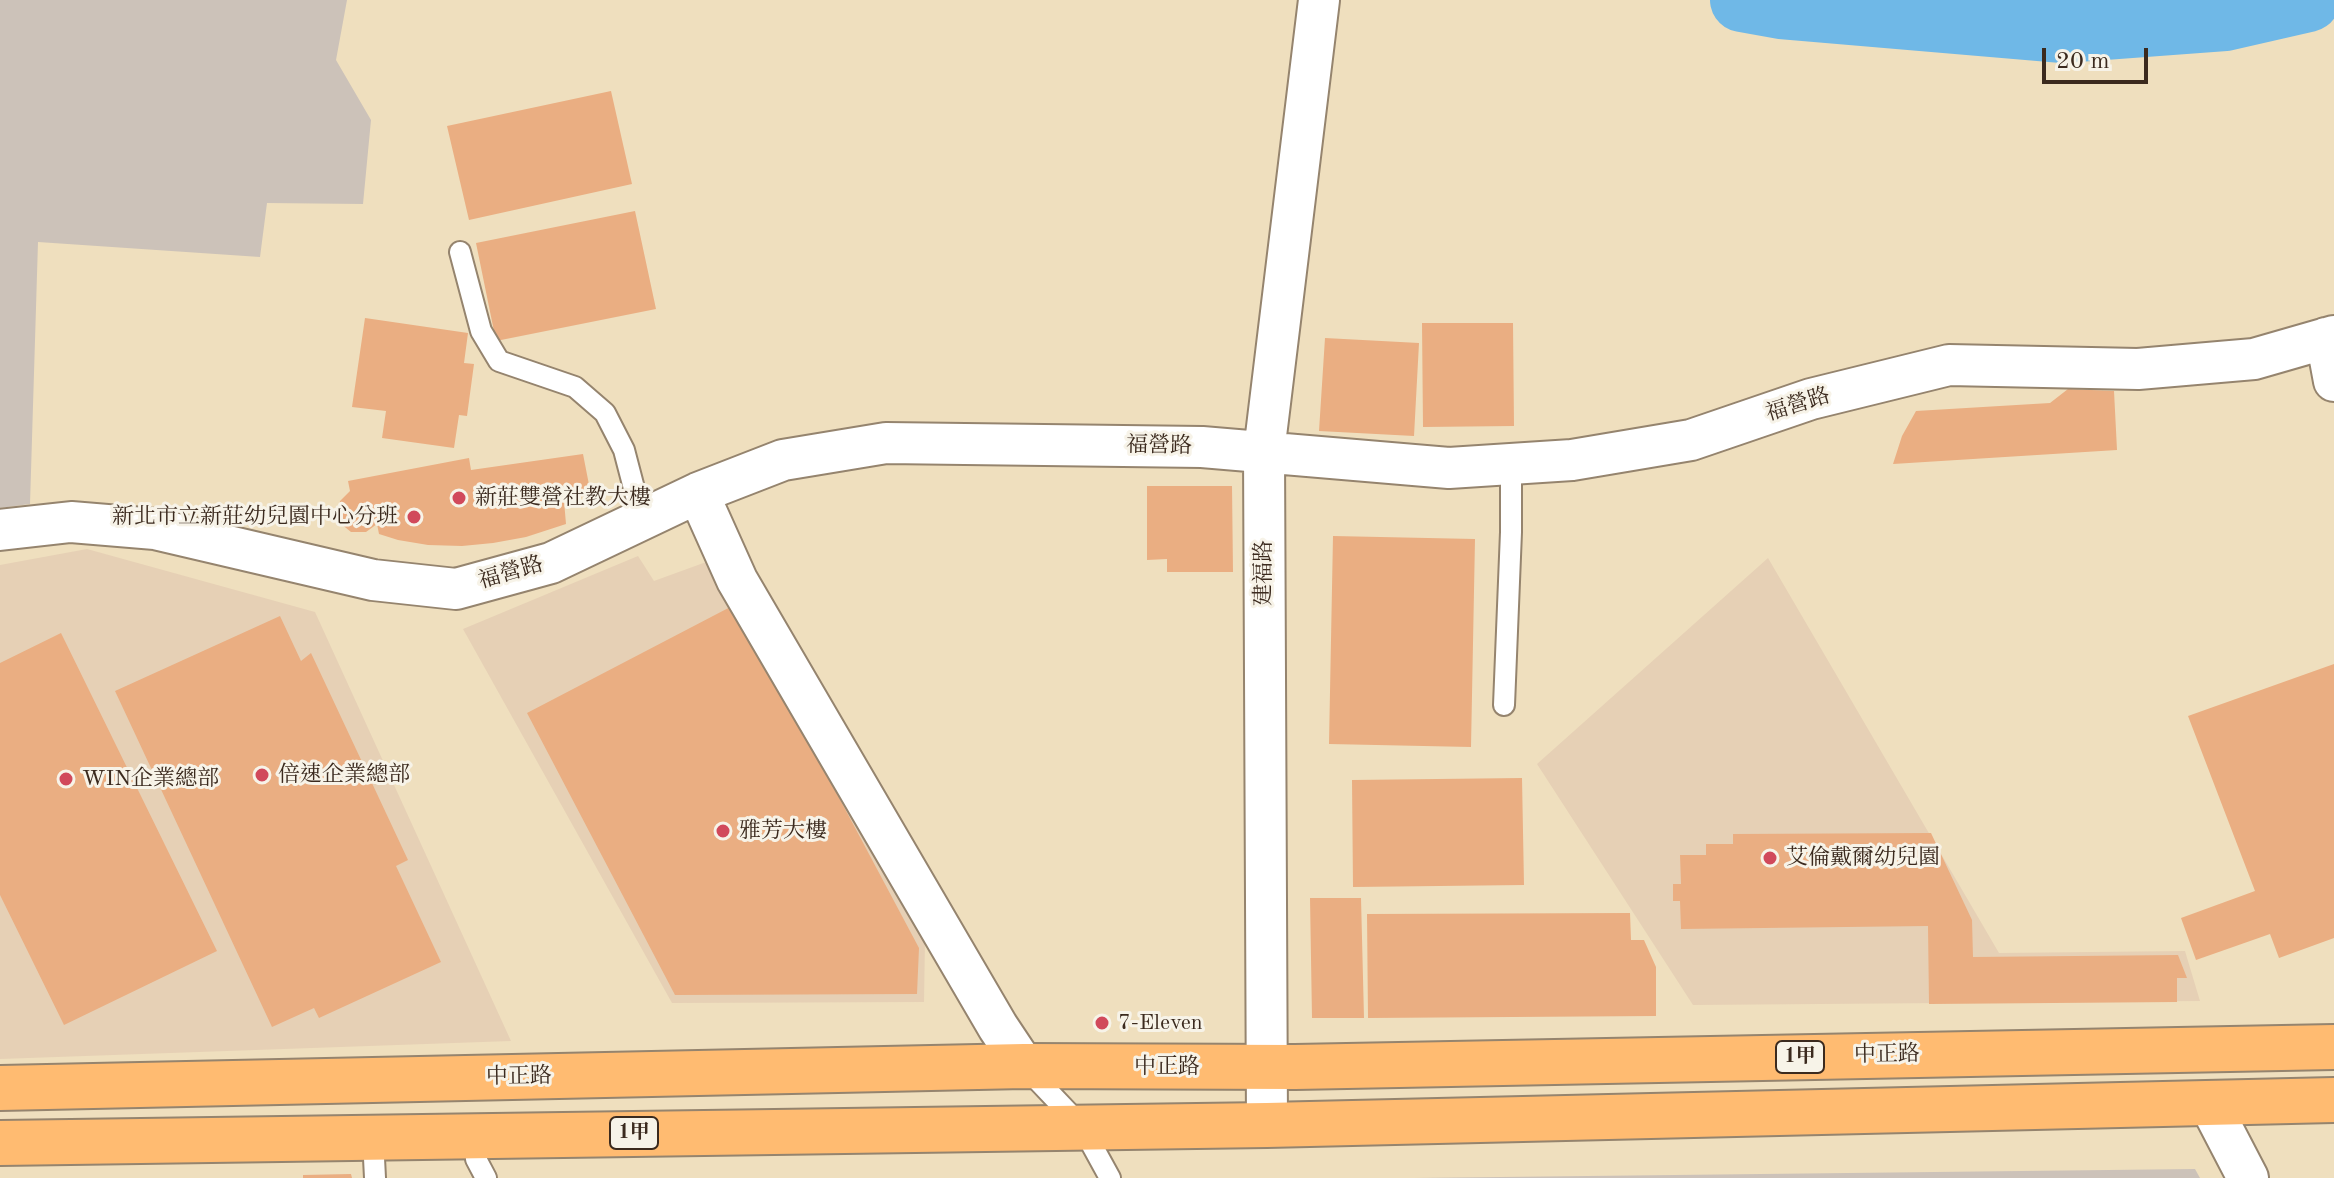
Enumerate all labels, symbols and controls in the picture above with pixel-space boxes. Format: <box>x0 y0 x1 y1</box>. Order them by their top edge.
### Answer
scale bar <box>2046 32 2152 82</box>
text: 20 m <box>2056 50 2110 74</box>
street label: 福營路 <box>1763 383 1833 427</box>
street label: 福營路 <box>1126 432 1192 460</box>
place label: 新莊雙營社教大樓 <box>475 485 651 511</box>
marker: 新莊雙營社教大樓 <box>450 489 468 507</box>
place label: 新北市立新莊幼兒園中心分班 <box>112 504 398 530</box>
marker: 新北市立新莊幼兒園中心分班 <box>405 508 423 526</box>
street label: 建福路 <box>1251 540 1277 606</box>
street label: 福營路 <box>476 551 546 595</box>
place label: 倍速企業總部 <box>278 762 410 788</box>
place label: WIN企業總部 <box>82 766 219 792</box>
marker: 倍速企業總部 <box>253 766 271 784</box>
marker: WIN企業總部 <box>57 770 75 788</box>
place label: 雅芳大樓 <box>739 818 827 844</box>
marker: 雅芳大樓 <box>714 822 732 840</box>
place label: 艾倫戴爾幼兒園 <box>1786 845 1940 871</box>
marker: 艾倫戴爾幼兒園 <box>1761 849 1779 867</box>
place label: 7-Eleven <box>1118 1010 1203 1036</box>
marker: 7-Eleven <box>1093 1014 1111 1032</box>
road number: 1甲 <box>1776 1041 1824 1073</box>
street label: 中正路 <box>1854 1041 1920 1069</box>
street label: 中正路 <box>1134 1054 1200 1080</box>
street label: 中正路 <box>486 1063 552 1091</box>
road number: 1甲 <box>610 1117 658 1149</box>

